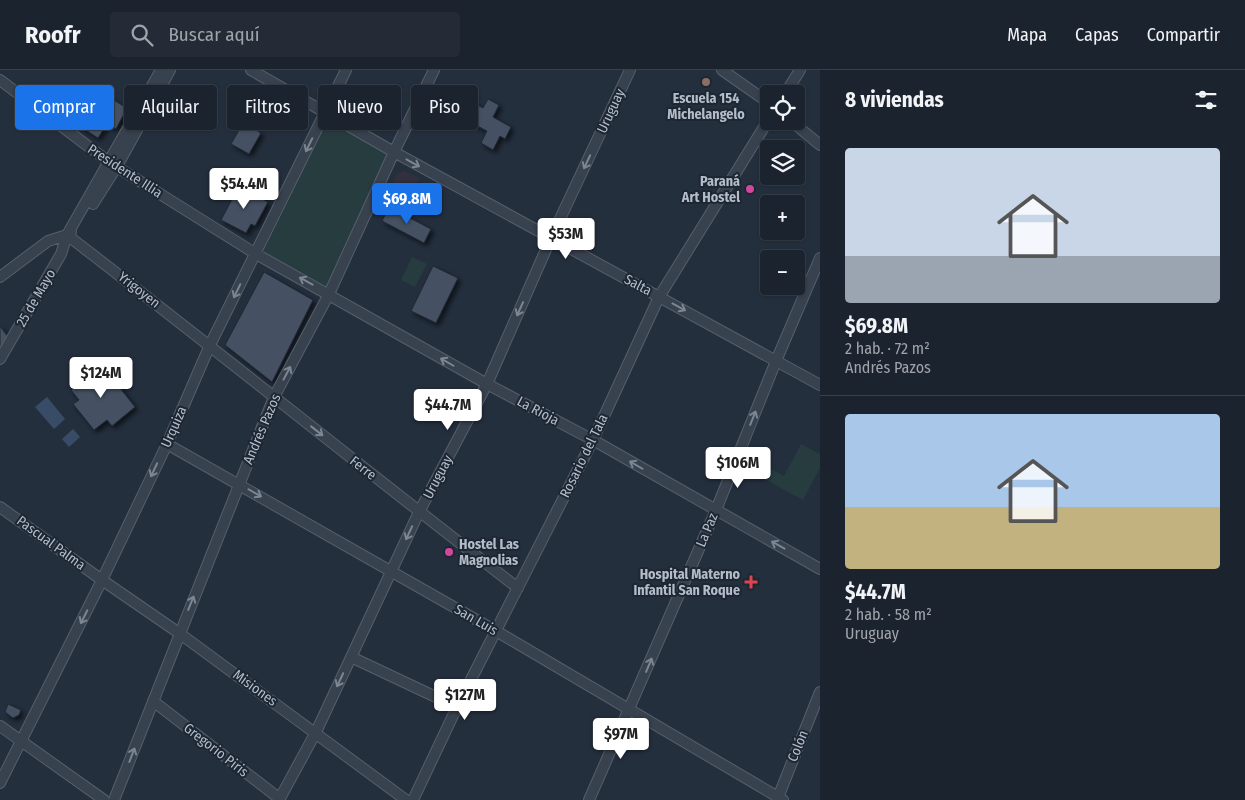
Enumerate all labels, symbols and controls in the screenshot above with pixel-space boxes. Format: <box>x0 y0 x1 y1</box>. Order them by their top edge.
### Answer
search box <box>110 12 460 57</box>
text: Roofr <box>25 21 80 49</box>
icon: search <box>128 21 156 49</box>
text: Buscar aquí <box>168 23 259 46</box>
text: Mapa <box>1007 24 1047 46</box>
text: Capas <box>1075 24 1119 46</box>
text: Compartir <box>1147 24 1220 46</box>
marker: Escuela 154 Michelangelo <box>700 76 712 88</box>
chip: Comprar <box>15 85 114 130</box>
chip: Alquilar <box>124 85 217 130</box>
chip: Filtros <box>227 85 308 130</box>
chip: Nuevo <box>318 85 401 130</box>
chip: Piso <box>411 85 478 130</box>
street label: Uruguay <box>593 85 629 136</box>
map controls <box>760 85 805 295</box>
button: locate <box>760 85 805 130</box>
icon: filters <box>1192 86 1220 114</box>
text: 8 viviendas <box>845 87 944 113</box>
place label: Escuela 154 Michelangelo <box>667 90 745 123</box>
one-way arrow <box>304 137 313 152</box>
button: layers <box>760 140 805 185</box>
street label: Presidente Illia <box>84 141 166 202</box>
one-way arrow <box>582 154 591 169</box>
one-way arrow <box>405 158 420 168</box>
pin: $54.4M <box>203 168 285 210</box>
place label: Paraná Art Hostel <box>681 173 740 206</box>
text: $54.4M <box>220 174 268 193</box>
icon: home <box>988 181 1078 271</box>
pin: $69.8M <box>366 182 448 225</box>
marker: Paraná Art Hostel <box>744 183 756 195</box>
text: $69.8M <box>383 189 431 208</box>
button: + <box>760 195 805 240</box>
pin: $53M <box>536 218 596 260</box>
text: $53M <box>549 224 583 243</box>
button: − <box>760 250 805 295</box>
street label: 25 de Mayo <box>13 266 59 330</box>
street label: Yrigoyen <box>115 268 163 312</box>
street label: Salta <box>621 271 655 299</box>
one-way arrow <box>299 276 314 286</box>
one-way arrow <box>232 283 241 298</box>
one-way arrow <box>514 301 524 316</box>
one-way arrow <box>671 302 686 312</box>
text: $69.8M <box>845 313 908 339</box>
text: 2 hab. · 72 m² <box>845 339 930 358</box>
pin: $124M <box>66 356 136 399</box>
one-way arrow <box>441 356 455 366</box>
text: Andrés Pazos <box>845 358 931 377</box>
text: $124M <box>81 363 122 382</box>
one-way arrow <box>282 365 292 380</box>
pin: $44.7M <box>407 388 489 431</box>
street label: Andrés Pazos <box>239 391 285 467</box>
street label: La Rioja <box>514 393 562 429</box>
text: $44.7M <box>425 395 471 414</box>
street label: Urquiza <box>157 404 191 450</box>
street label: Rosario del Tala <box>556 411 612 501</box>
one-way arrow <box>749 411 758 426</box>
one-way arrow <box>310 425 323 436</box>
pin: $106M <box>703 446 773 489</box>
icon: home <box>988 446 1078 536</box>
street label: Ferre <box>346 452 380 484</box>
street label: Uruguay <box>419 452 457 502</box>
text: $106M <box>717 453 759 472</box>
one-way arrow <box>630 459 644 469</box>
one-way arrow <box>149 462 158 477</box>
one-way arrow <box>247 489 261 499</box>
street label: La Paz <box>692 510 722 550</box>
street label: Pascual Palma <box>13 512 89 574</box>
one-way arrow <box>404 526 414 541</box>
place label: Hostel Las Magnolias <box>459 536 519 569</box>
one-way arrow <box>771 539 785 549</box>
marker: Hostel Las Magnolias <box>443 546 455 558</box>
place label: Hospital Materno Infantil San Roque <box>633 566 741 599</box>
marker: Hospital Materno Infantil San Roque <box>744 575 758 589</box>
text: $44.7M <box>845 579 906 605</box>
one-way arrow <box>187 596 196 612</box>
street label: San Luis <box>451 601 501 639</box>
text: 2 hab. · 58 m² <box>845 605 932 624</box>
one-way arrow <box>79 609 89 624</box>
text: Uruguay <box>845 624 899 643</box>
one-way arrow <box>645 658 655 673</box>
street label: Misiones <box>230 666 280 710</box>
one-way arrow <box>334 672 344 687</box>
pin: $127M <box>430 678 500 721</box>
text: $127M <box>445 685 485 704</box>
pin: $97M <box>591 718 651 760</box>
street label: Gregorio Piris <box>180 719 252 781</box>
text: $97M <box>604 724 638 743</box>
street label: Colón <box>784 728 812 764</box>
one-way arrow <box>128 747 137 762</box>

